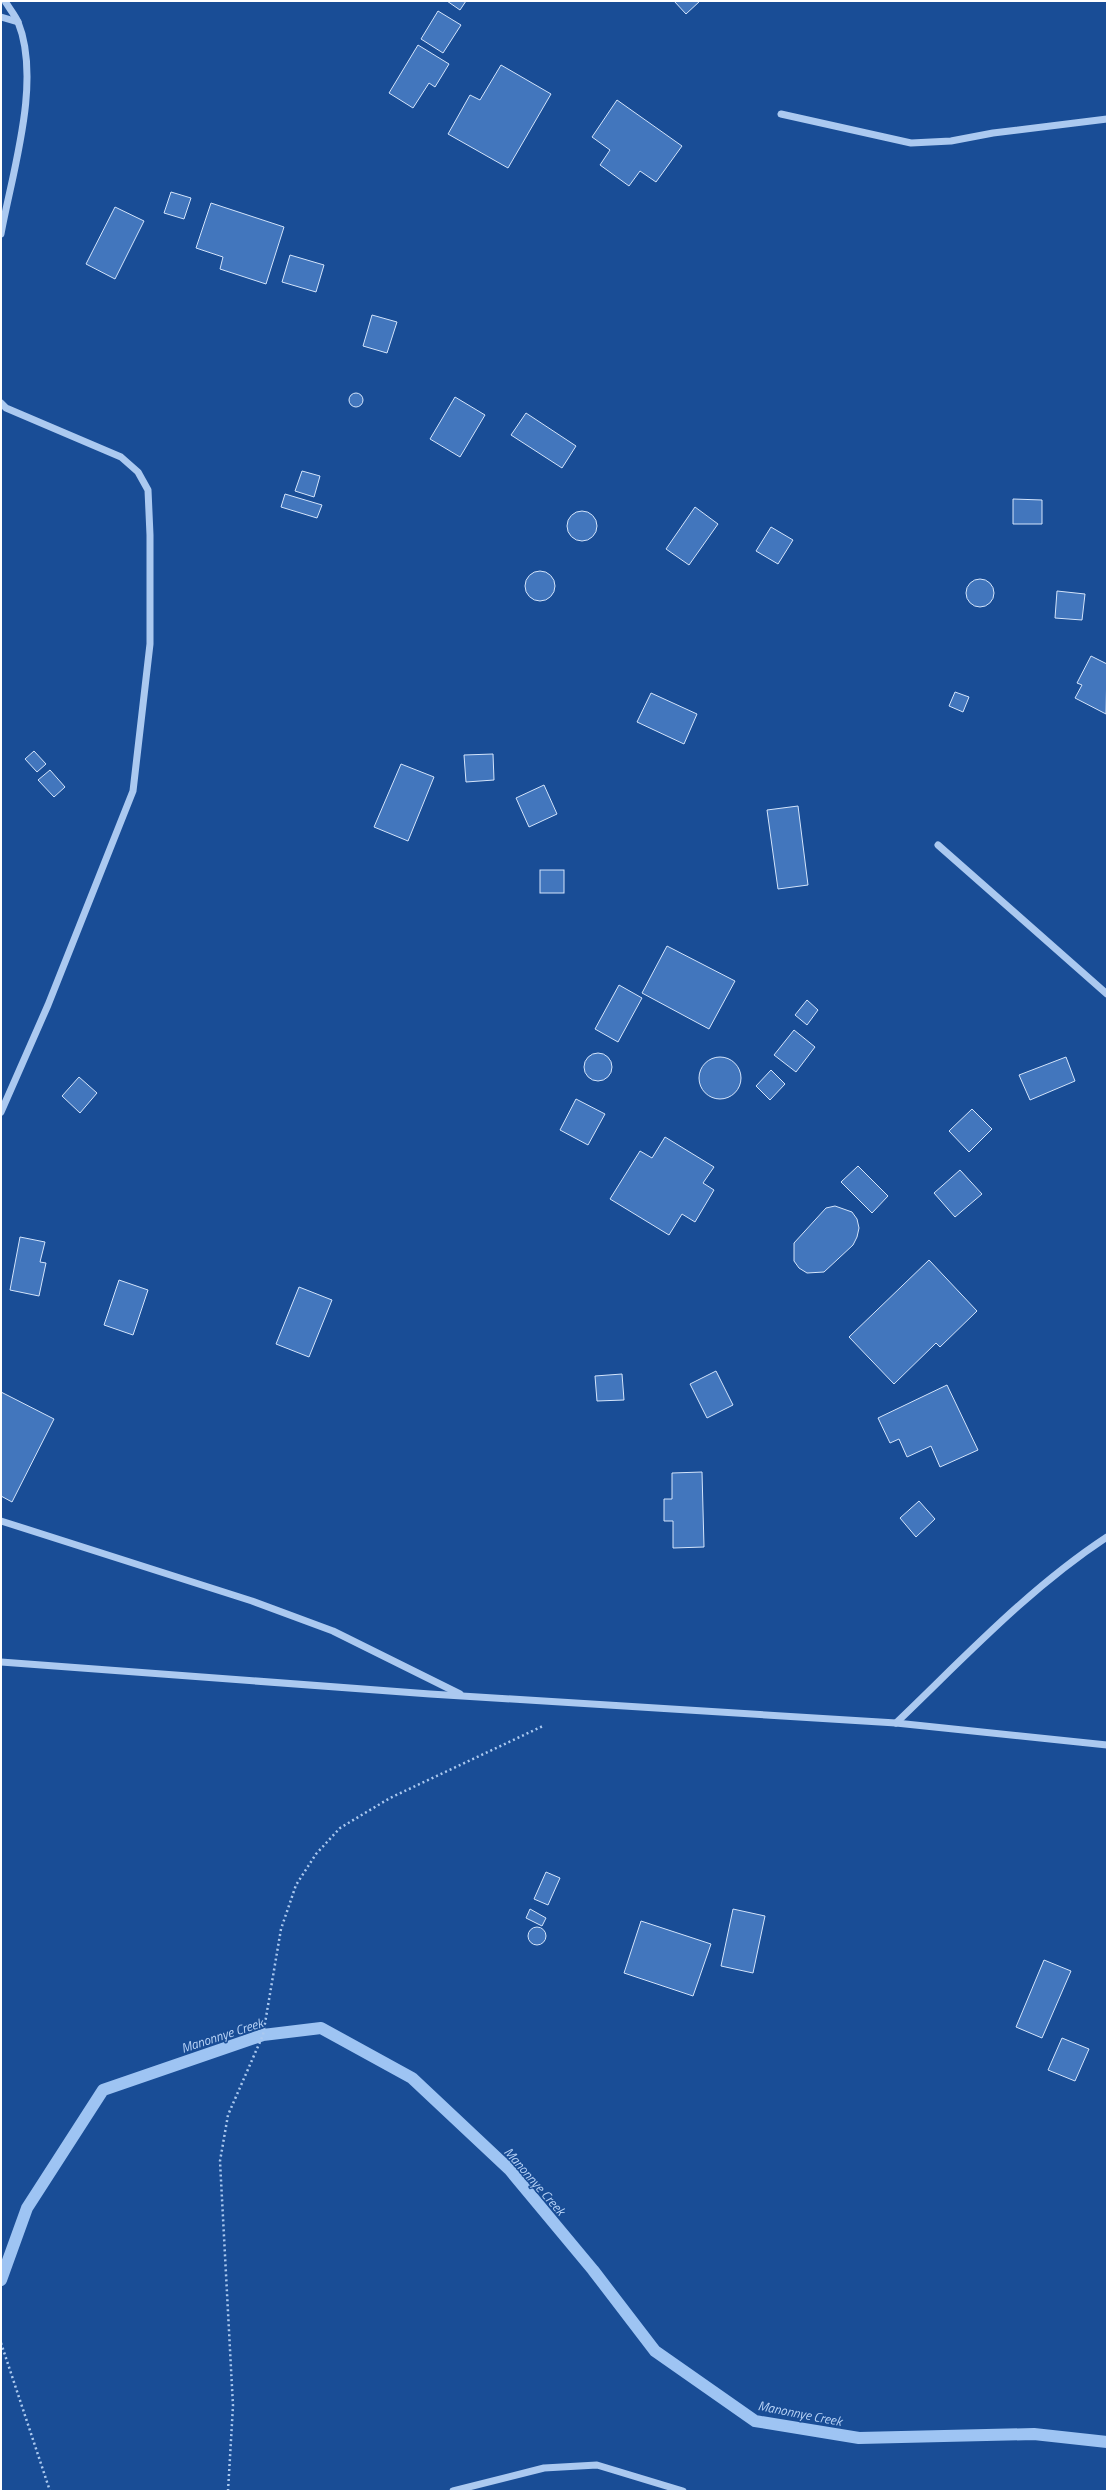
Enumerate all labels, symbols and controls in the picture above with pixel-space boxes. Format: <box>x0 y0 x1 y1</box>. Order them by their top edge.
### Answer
water label: Manonnye Creek <box>178 2012 268 2058</box>
water label: Manonnye Creek <box>500 2142 572 2221</box>
water label: Manonnye Creek <box>756 2395 846 2431</box>

